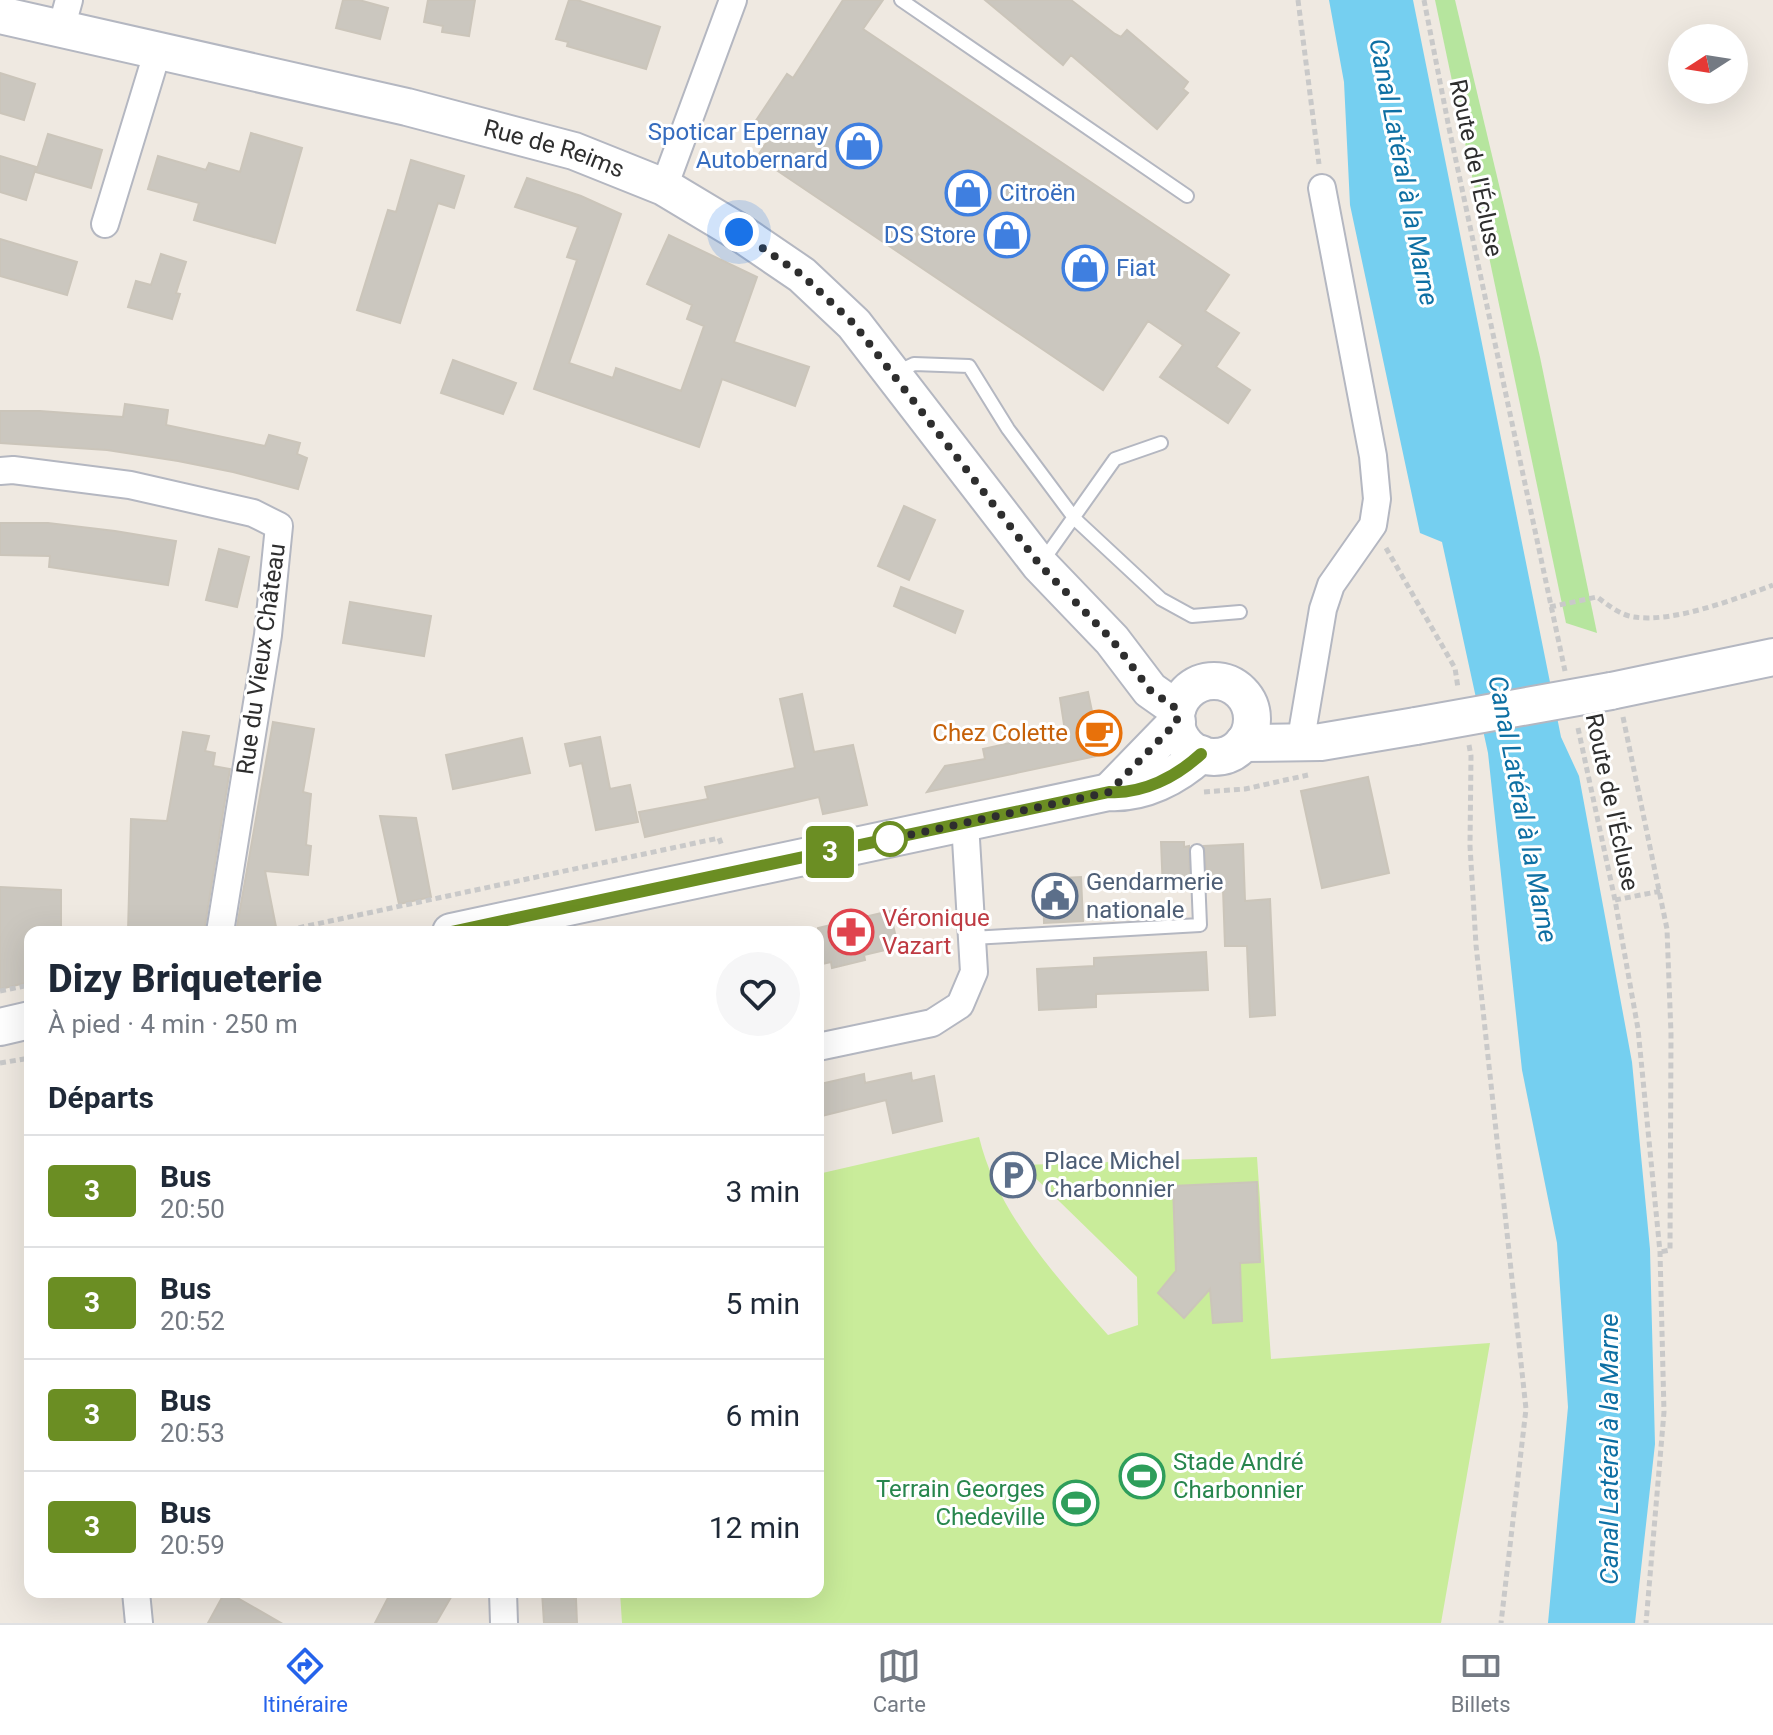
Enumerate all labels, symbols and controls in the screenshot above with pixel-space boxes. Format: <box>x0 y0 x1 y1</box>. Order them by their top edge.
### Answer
north arrow <box>1668 24 1748 104</box>
map controls <box>1668 24 1748 104</box>
water label: Canal Latéral à la Marne <box>1363 36 1445 308</box>
street label: Route de l'Écluse <box>1444 77 1508 259</box>
street label: Rue de Reims <box>481 114 628 184</box>
place label: Spoticar Epernay Autobernard <box>648 118 829 174</box>
shop icon: Spoticar Epernay Autobernard <box>835 122 883 170</box>
shop icon: Citroën <box>944 169 992 217</box>
place label: Citroën <box>999 179 1076 207</box>
shop icon: DS Store <box>983 211 1031 259</box>
your location <box>719 212 759 252</box>
place label: DS Store <box>884 221 976 249</box>
shop icon: Fiat <box>1061 244 1109 292</box>
place label: Fiat <box>1116 254 1156 282</box>
street label: Rue du Vieux Château <box>231 542 291 776</box>
water label: Canal Latéral à la Marne <box>1482 673 1564 945</box>
cafe icon: Chez Colette <box>1075 709 1123 757</box>
street label: Route de l'Écluse <box>1580 711 1644 893</box>
place label: Chez Colette <box>932 719 1068 747</box>
unlabelled marker <box>873 822 907 856</box>
line badge: 3 <box>804 826 856 878</box>
text: 3 <box>822 835 838 868</box>
place label: Gendarmerie nationale <box>1086 868 1224 924</box>
public building icon: Gendarmerie nationale <box>1031 872 1079 920</box>
place label: Véronique Vazart <box>882 904 990 960</box>
pharmacy icon: Véronique Vazart <box>827 908 875 956</box>
button: heart <box>716 952 800 1036</box>
text: Dizy Briqueterie <box>48 957 322 1001</box>
text: À pied · 4 min · 250 m <box>48 1009 298 1039</box>
text: Départs <box>48 1080 154 1115</box>
place label: Place Michel Charbonnier <box>1044 1147 1180 1203</box>
parking icon: Place Michel Charbonnier <box>989 1151 1037 1199</box>
text: Bus <box>160 1159 211 1194</box>
text: 3 <box>84 1174 100 1207</box>
text: 3 min <box>726 1174 800 1209</box>
text: 20:50 <box>160 1194 225 1224</box>
text: Bus <box>160 1271 211 1306</box>
text: 3 <box>84 1286 100 1319</box>
text: 5 min <box>726 1286 800 1321</box>
text: 20:52 <box>160 1306 225 1336</box>
water label: Canal Latéral à la Marne <box>1594 1313 1624 1585</box>
text: Bus <box>160 1383 211 1418</box>
text: 3 <box>84 1398 100 1431</box>
text: 6 min <box>726 1398 800 1433</box>
text: 20:53 <box>160 1418 225 1448</box>
place label: Stade André Charbonnier <box>1173 1448 1303 1504</box>
sports icon: Stade André Charbonnier <box>1118 1452 1166 1500</box>
place label: Terrain Georges Chedeville <box>876 1475 1045 1531</box>
sports icon: Terrain Georges Chedeville <box>1052 1479 1100 1527</box>
text: Bus <box>160 1495 211 1530</box>
text: 3 <box>84 1510 100 1543</box>
text: 12 min <box>709 1510 800 1545</box>
text: 20:59 <box>160 1530 225 1560</box>
tab: Itinéraire <box>262 1644 348 1717</box>
tab: Carte <box>873 1644 926 1717</box>
tab: Billets <box>1451 1644 1511 1717</box>

